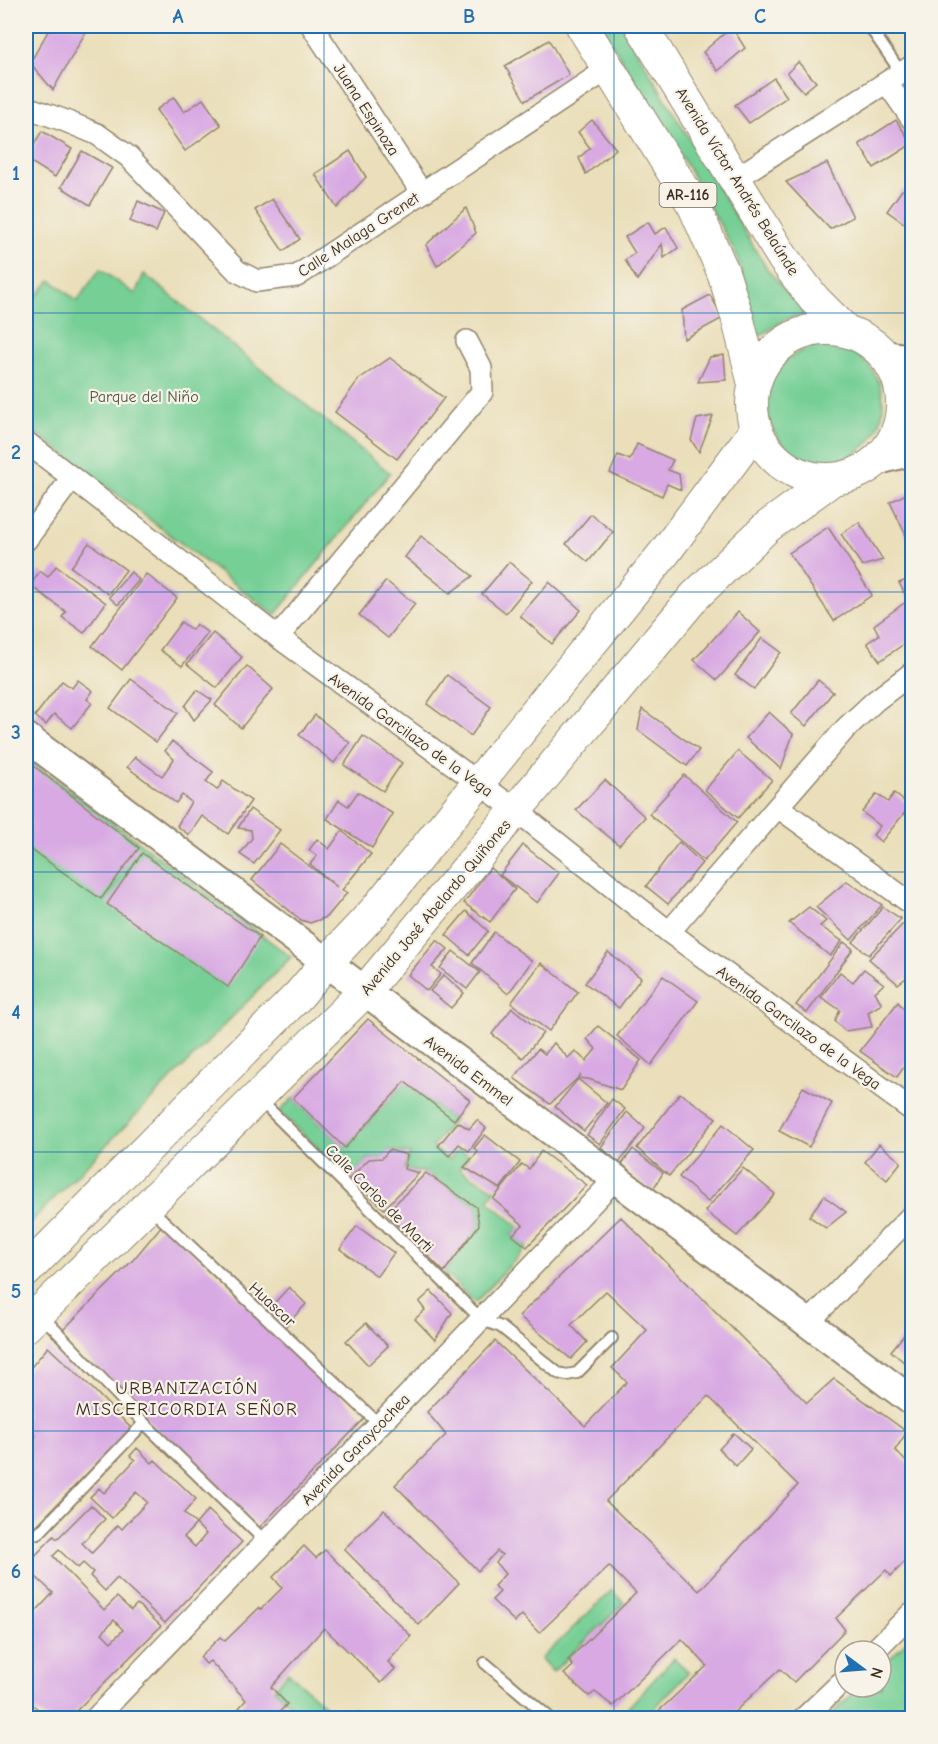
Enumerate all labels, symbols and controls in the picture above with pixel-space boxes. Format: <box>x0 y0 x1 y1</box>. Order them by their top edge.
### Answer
text: A <box>172 5 184 28</box>
text: B <box>463 5 475 28</box>
text: C <box>754 5 766 28</box>
street label: Juana Espinoza <box>330 60 403 159</box>
street label: Avenida Víctor Andrés Belaúnde <box>672 84 803 279</box>
text: 1 <box>12 162 20 185</box>
road number: AR-116 <box>660 183 716 207</box>
street label: Calle Malaga Grenet <box>295 189 423 281</box>
park label: Parque del Niño <box>89 388 199 406</box>
text: 2 <box>11 441 21 464</box>
street label: Avenida Garcilazo de la Vega <box>325 669 496 800</box>
text: 3 <box>11 721 21 744</box>
street label: Avenida José Abelardo Quiñones <box>357 816 515 999</box>
street label: Avenida Garcilazo de la Vega <box>713 962 884 1093</box>
text: 4 <box>11 1001 21 1024</box>
street label: Avenida Emmel <box>421 1032 516 1110</box>
street label: Calle Carlos de Marti <box>322 1141 437 1256</box>
street label: Huascar <box>245 1279 300 1331</box>
text: 5 <box>11 1280 21 1303</box>
district label: URBANIZACIÓN MISCERICORDIA SEÑOR <box>76 1377 298 1420</box>
street label: Avenida Garaycochea <box>298 1390 414 1509</box>
text: 6 <box>11 1560 21 1583</box>
north arrow <box>833 1639 893 1699</box>
text: N <box>866 1665 887 1680</box>

